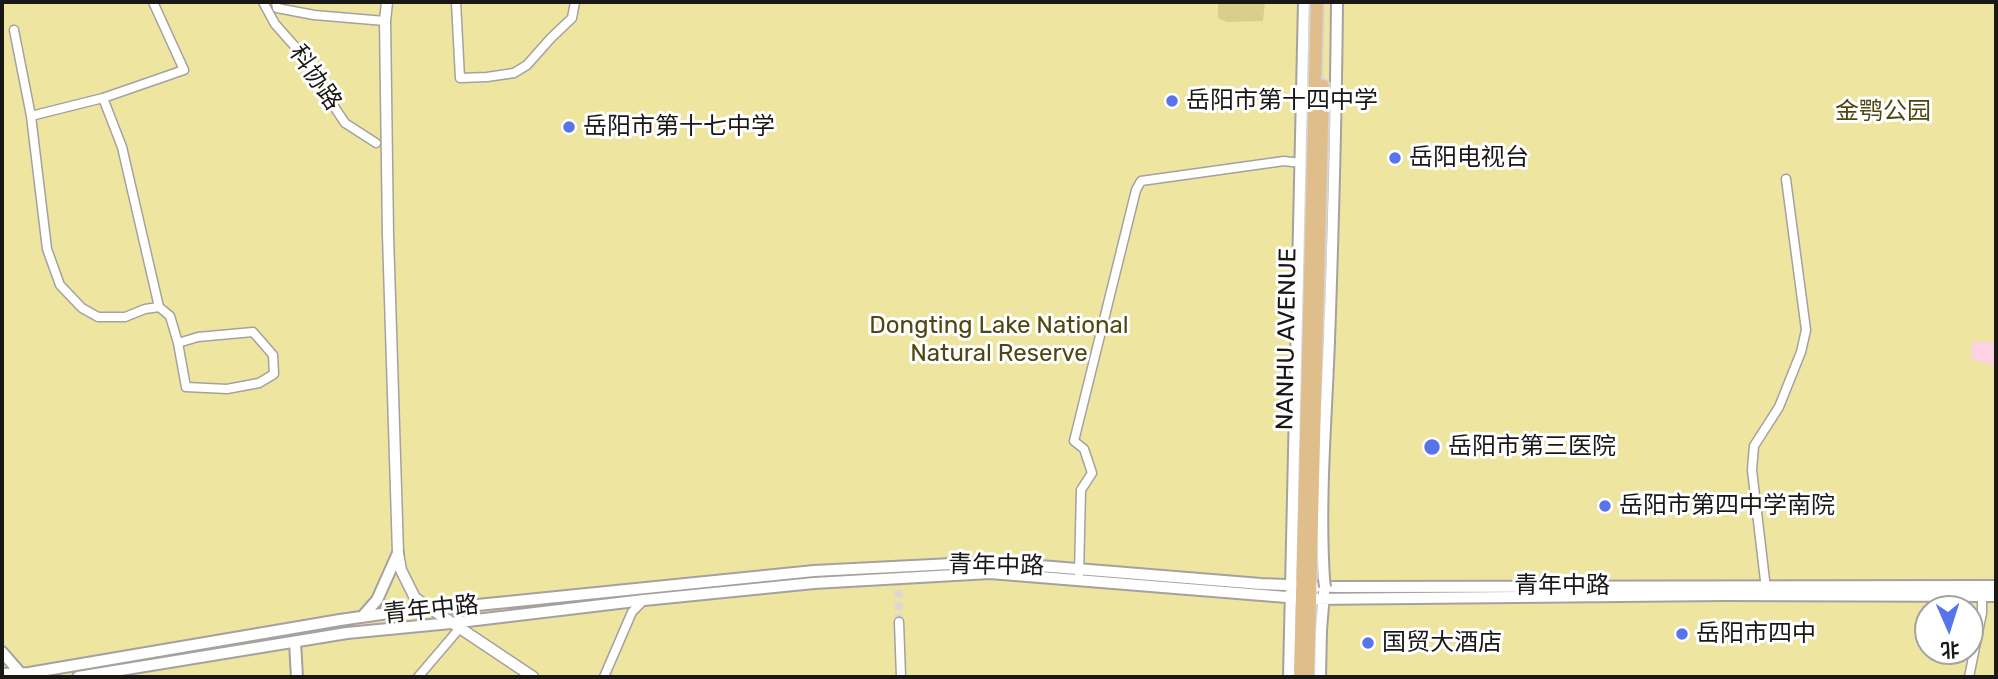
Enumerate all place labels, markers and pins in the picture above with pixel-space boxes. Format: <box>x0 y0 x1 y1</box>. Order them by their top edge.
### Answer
place label: 岳阳市第十四中学 <box>1186 87 1378 115</box>
marker: 岳阳市第十四中学 <box>1164 93 1180 109</box>
place label: 岳阳市第十七中学 <box>583 113 775 141</box>
marker: 岳阳市第十七中学 <box>561 119 577 135</box>
place label: 岳阳电视台 <box>1409 144 1529 172</box>
marker: 岳阳电视台 <box>1387 150 1403 166</box>
place label: 岳阳市第三医院 <box>1448 433 1616 461</box>
marker: 岳阳市第三医院 <box>1422 437 1442 457</box>
place label: 岳阳市第四中学南院 <box>1619 492 1835 520</box>
marker: 岳阳市第四中学南院 <box>1597 498 1613 514</box>
place label: 岳阳市四中 <box>1696 620 1816 648</box>
marker: 岳阳市四中 <box>1674 626 1690 642</box>
place label: 国贸大酒店 <box>1382 629 1502 657</box>
marker: 国贸大酒店 <box>1360 635 1376 651</box>

